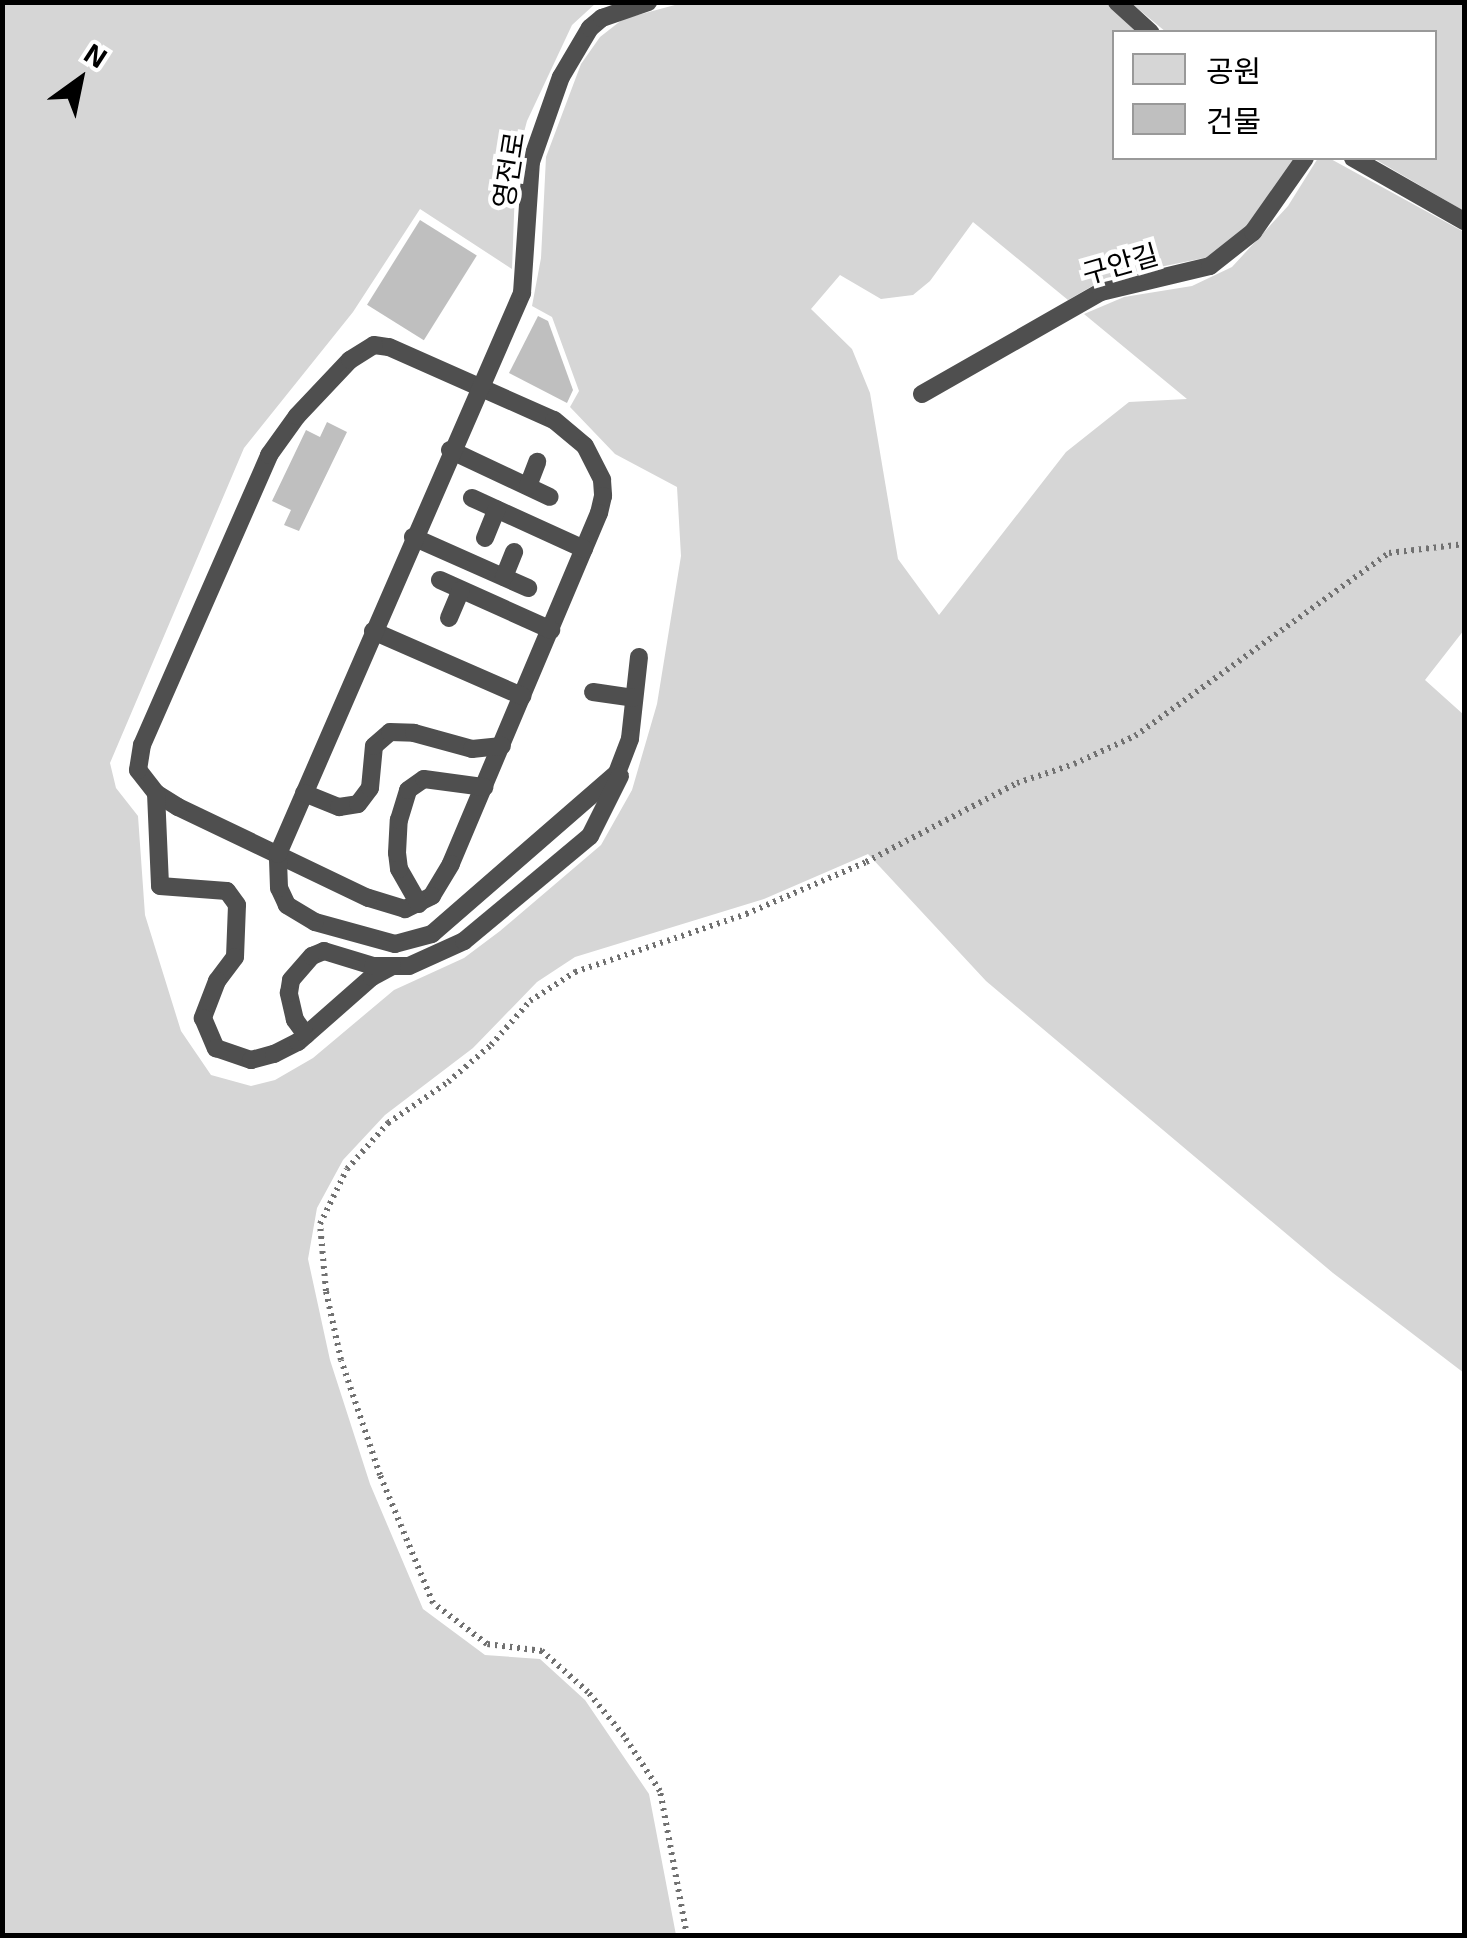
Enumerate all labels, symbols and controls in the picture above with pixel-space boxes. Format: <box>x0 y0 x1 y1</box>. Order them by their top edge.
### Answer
north arrow <box>30 30 130 130</box>
legend <box>1112 30 1437 160</box>
text: N <box>79 35 114 75</box>
text: 공원 <box>1206 52 1261 88</box>
text: 건물 <box>1206 102 1261 138</box>
street label: 영전로 <box>485 129 531 211</box>
street label: 구안길 <box>1078 236 1162 290</box>

